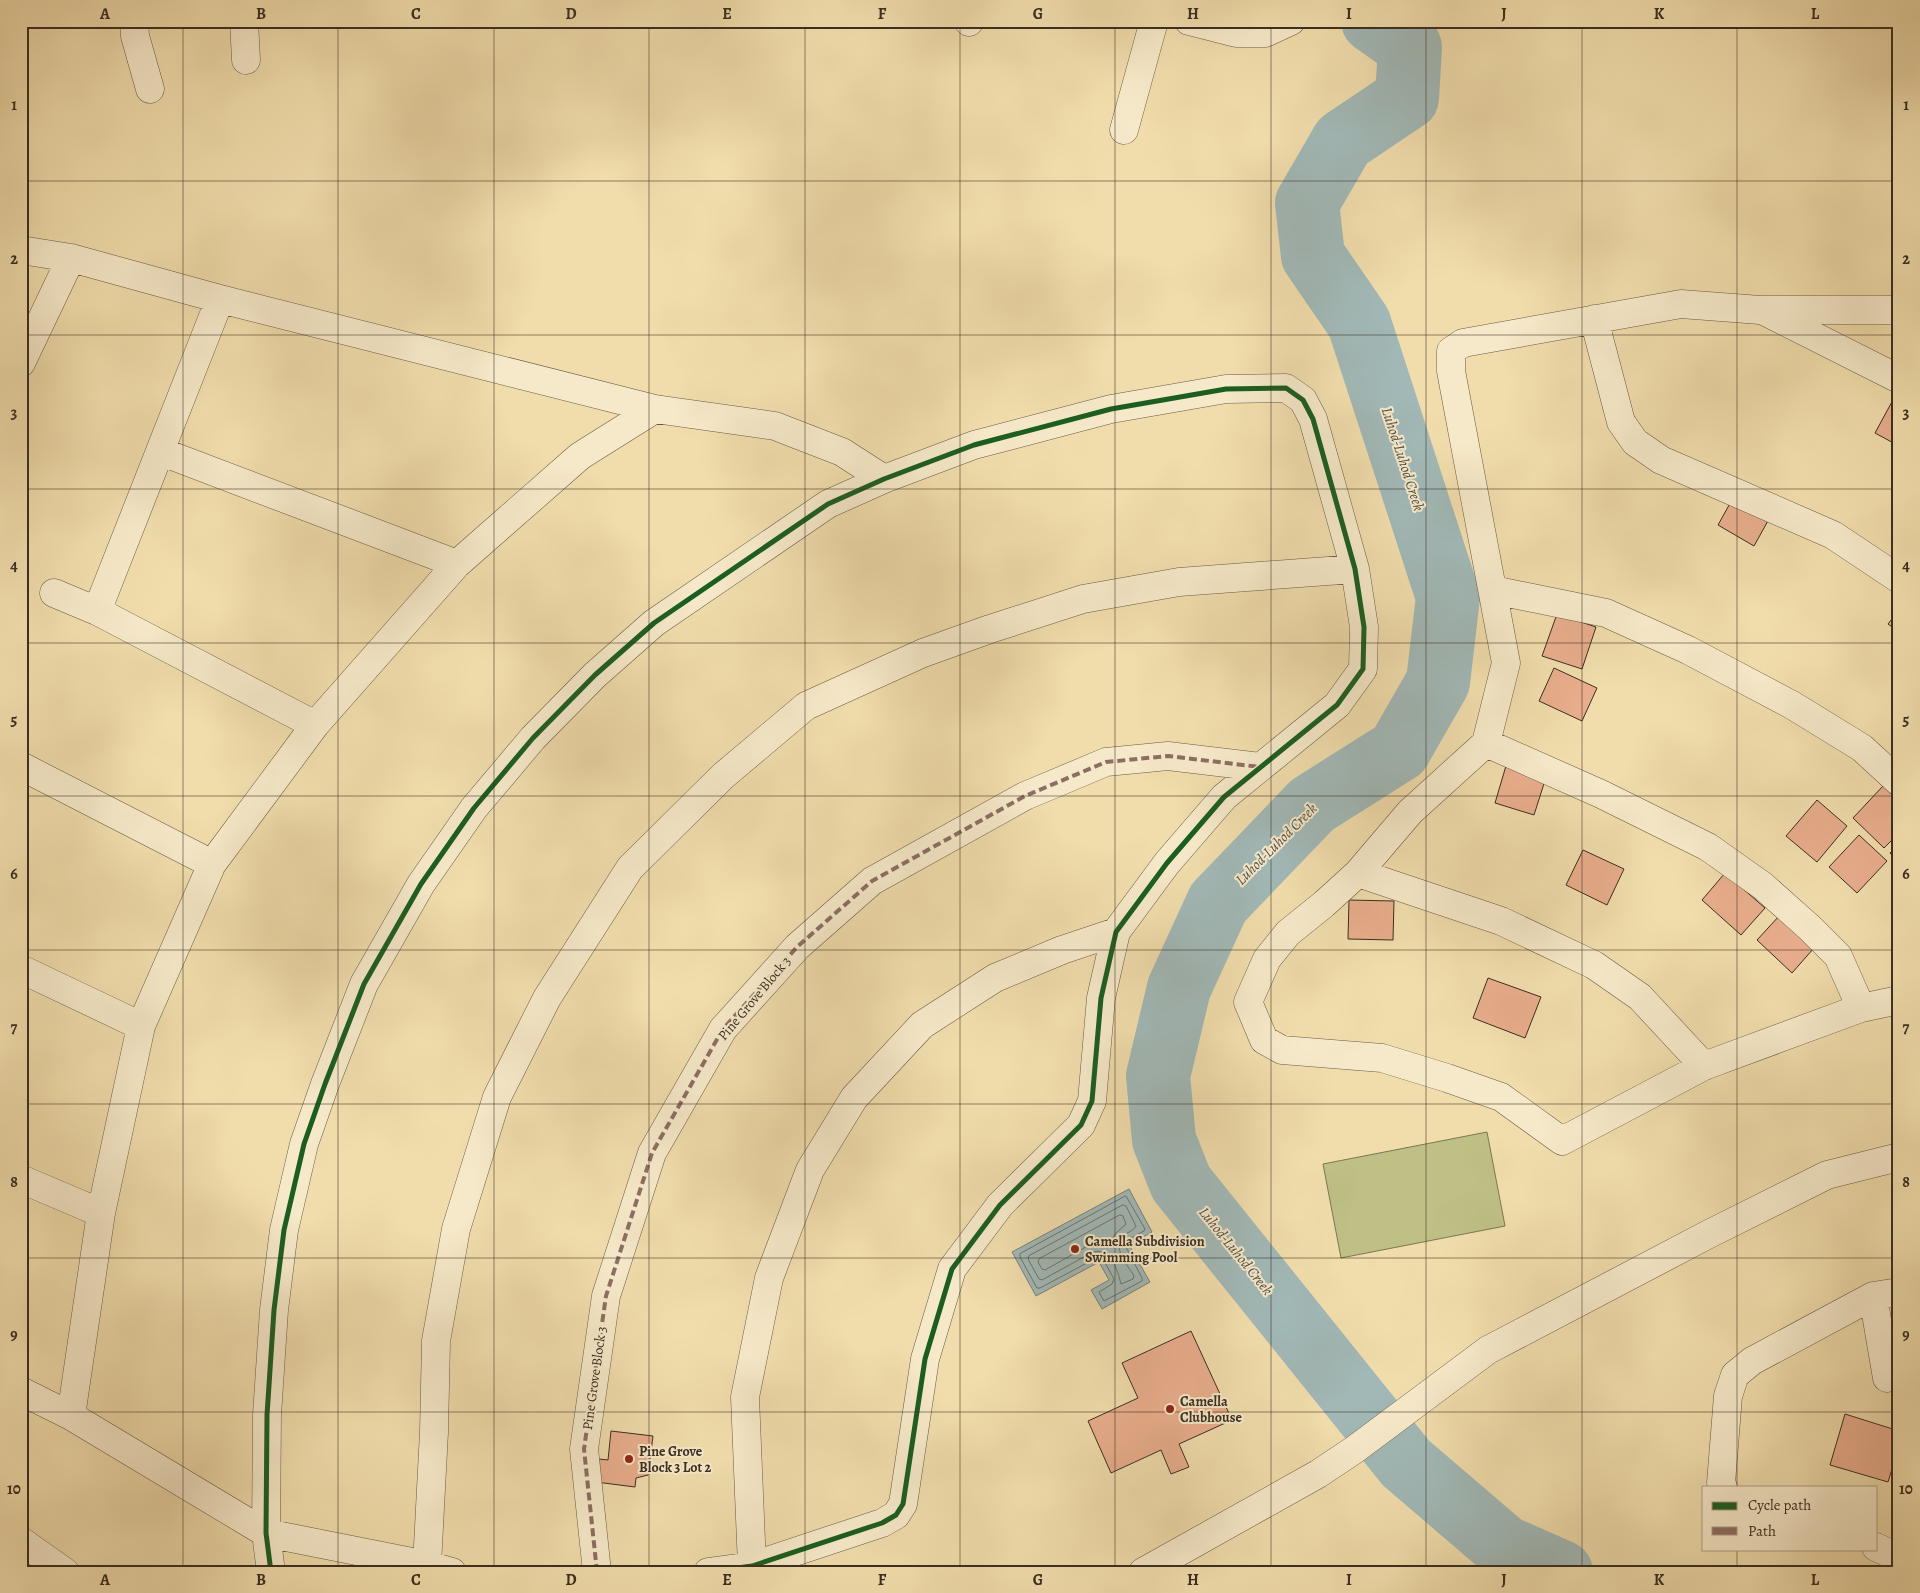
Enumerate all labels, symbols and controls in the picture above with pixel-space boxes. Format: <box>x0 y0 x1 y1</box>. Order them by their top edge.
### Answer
text: A <box>99 3 111 25</box>
text: B <box>256 3 266 25</box>
text: C <box>411 3 421 25</box>
text: D <box>565 3 577 25</box>
text: E <box>722 3 732 25</box>
text: F <box>878 3 887 25</box>
text: G <box>1033 3 1043 25</box>
text: H <box>1187 3 1199 25</box>
text: I <box>1346 3 1352 25</box>
text: J <box>1501 3 1507 25</box>
text: K <box>1654 3 1665 25</box>
text: L <box>1811 3 1820 25</box>
text: 1 <box>11 94 17 116</box>
text: 1 <box>1903 94 1909 116</box>
text: 2 <box>10 248 18 270</box>
text: 2 <box>1902 248 1910 270</box>
text: 3 <box>11 402 18 424</box>
text: 3 <box>1903 402 1910 424</box>
water label: Luhod-Luhod Creek <box>1377 405 1429 514</box>
text: 4 <box>10 555 18 577</box>
text: 4 <box>1902 555 1910 577</box>
text: 5 <box>11 709 18 731</box>
text: 5 <box>1903 709 1910 731</box>
water label: Luhod-Luhod Creek <box>1231 799 1321 889</box>
text: 6 <box>10 863 18 885</box>
text: 6 <box>1902 863 1910 885</box>
street label: Pine Grove Block 3 <box>713 952 795 1044</box>
text: 7 <box>11 1017 18 1039</box>
text: 7 <box>1903 1017 1910 1039</box>
text: 8 <box>10 1171 18 1193</box>
text: 8 <box>1902 1171 1910 1193</box>
water label: Luhod-Luhod Creek <box>1194 1203 1278 1299</box>
place label: Camella Subdivision Swimming Pool <box>1085 1232 1205 1267</box>
marker: Camella Subdivision Swimming Pool <box>1069 1243 1081 1255</box>
text: 9 <box>10 1324 18 1346</box>
text: 9 <box>1902 1324 1910 1346</box>
street label: Pine Grove Block 3 <box>578 1325 611 1431</box>
place label: Camella Clubhouse <box>1180 1392 1242 1427</box>
marker: Camella Clubhouse <box>1164 1403 1176 1415</box>
place label: Pine Grove Block 3 Lot 2 <box>639 1442 712 1477</box>
marker: Pine Grove Block 3 Lot 2 <box>623 1453 635 1465</box>
text: 10 <box>7 1478 21 1500</box>
text: 10 <box>1899 1478 1913 1500</box>
legend <box>1702 1486 1878 1550</box>
text: Cycle path <box>1748 1495 1811 1515</box>
text: Path <box>1748 1521 1776 1541</box>
text: A <box>99 1569 111 1591</box>
text: B <box>256 1569 266 1591</box>
text: C <box>411 1569 421 1591</box>
text: D <box>565 1569 577 1591</box>
text: E <box>722 1569 732 1591</box>
text: F <box>878 1569 887 1591</box>
text: G <box>1033 1569 1043 1591</box>
text: H <box>1187 1569 1199 1591</box>
text: I <box>1346 1569 1352 1591</box>
text: J <box>1501 1569 1507 1591</box>
text: K <box>1654 1569 1665 1591</box>
text: L <box>1811 1569 1820 1591</box>

